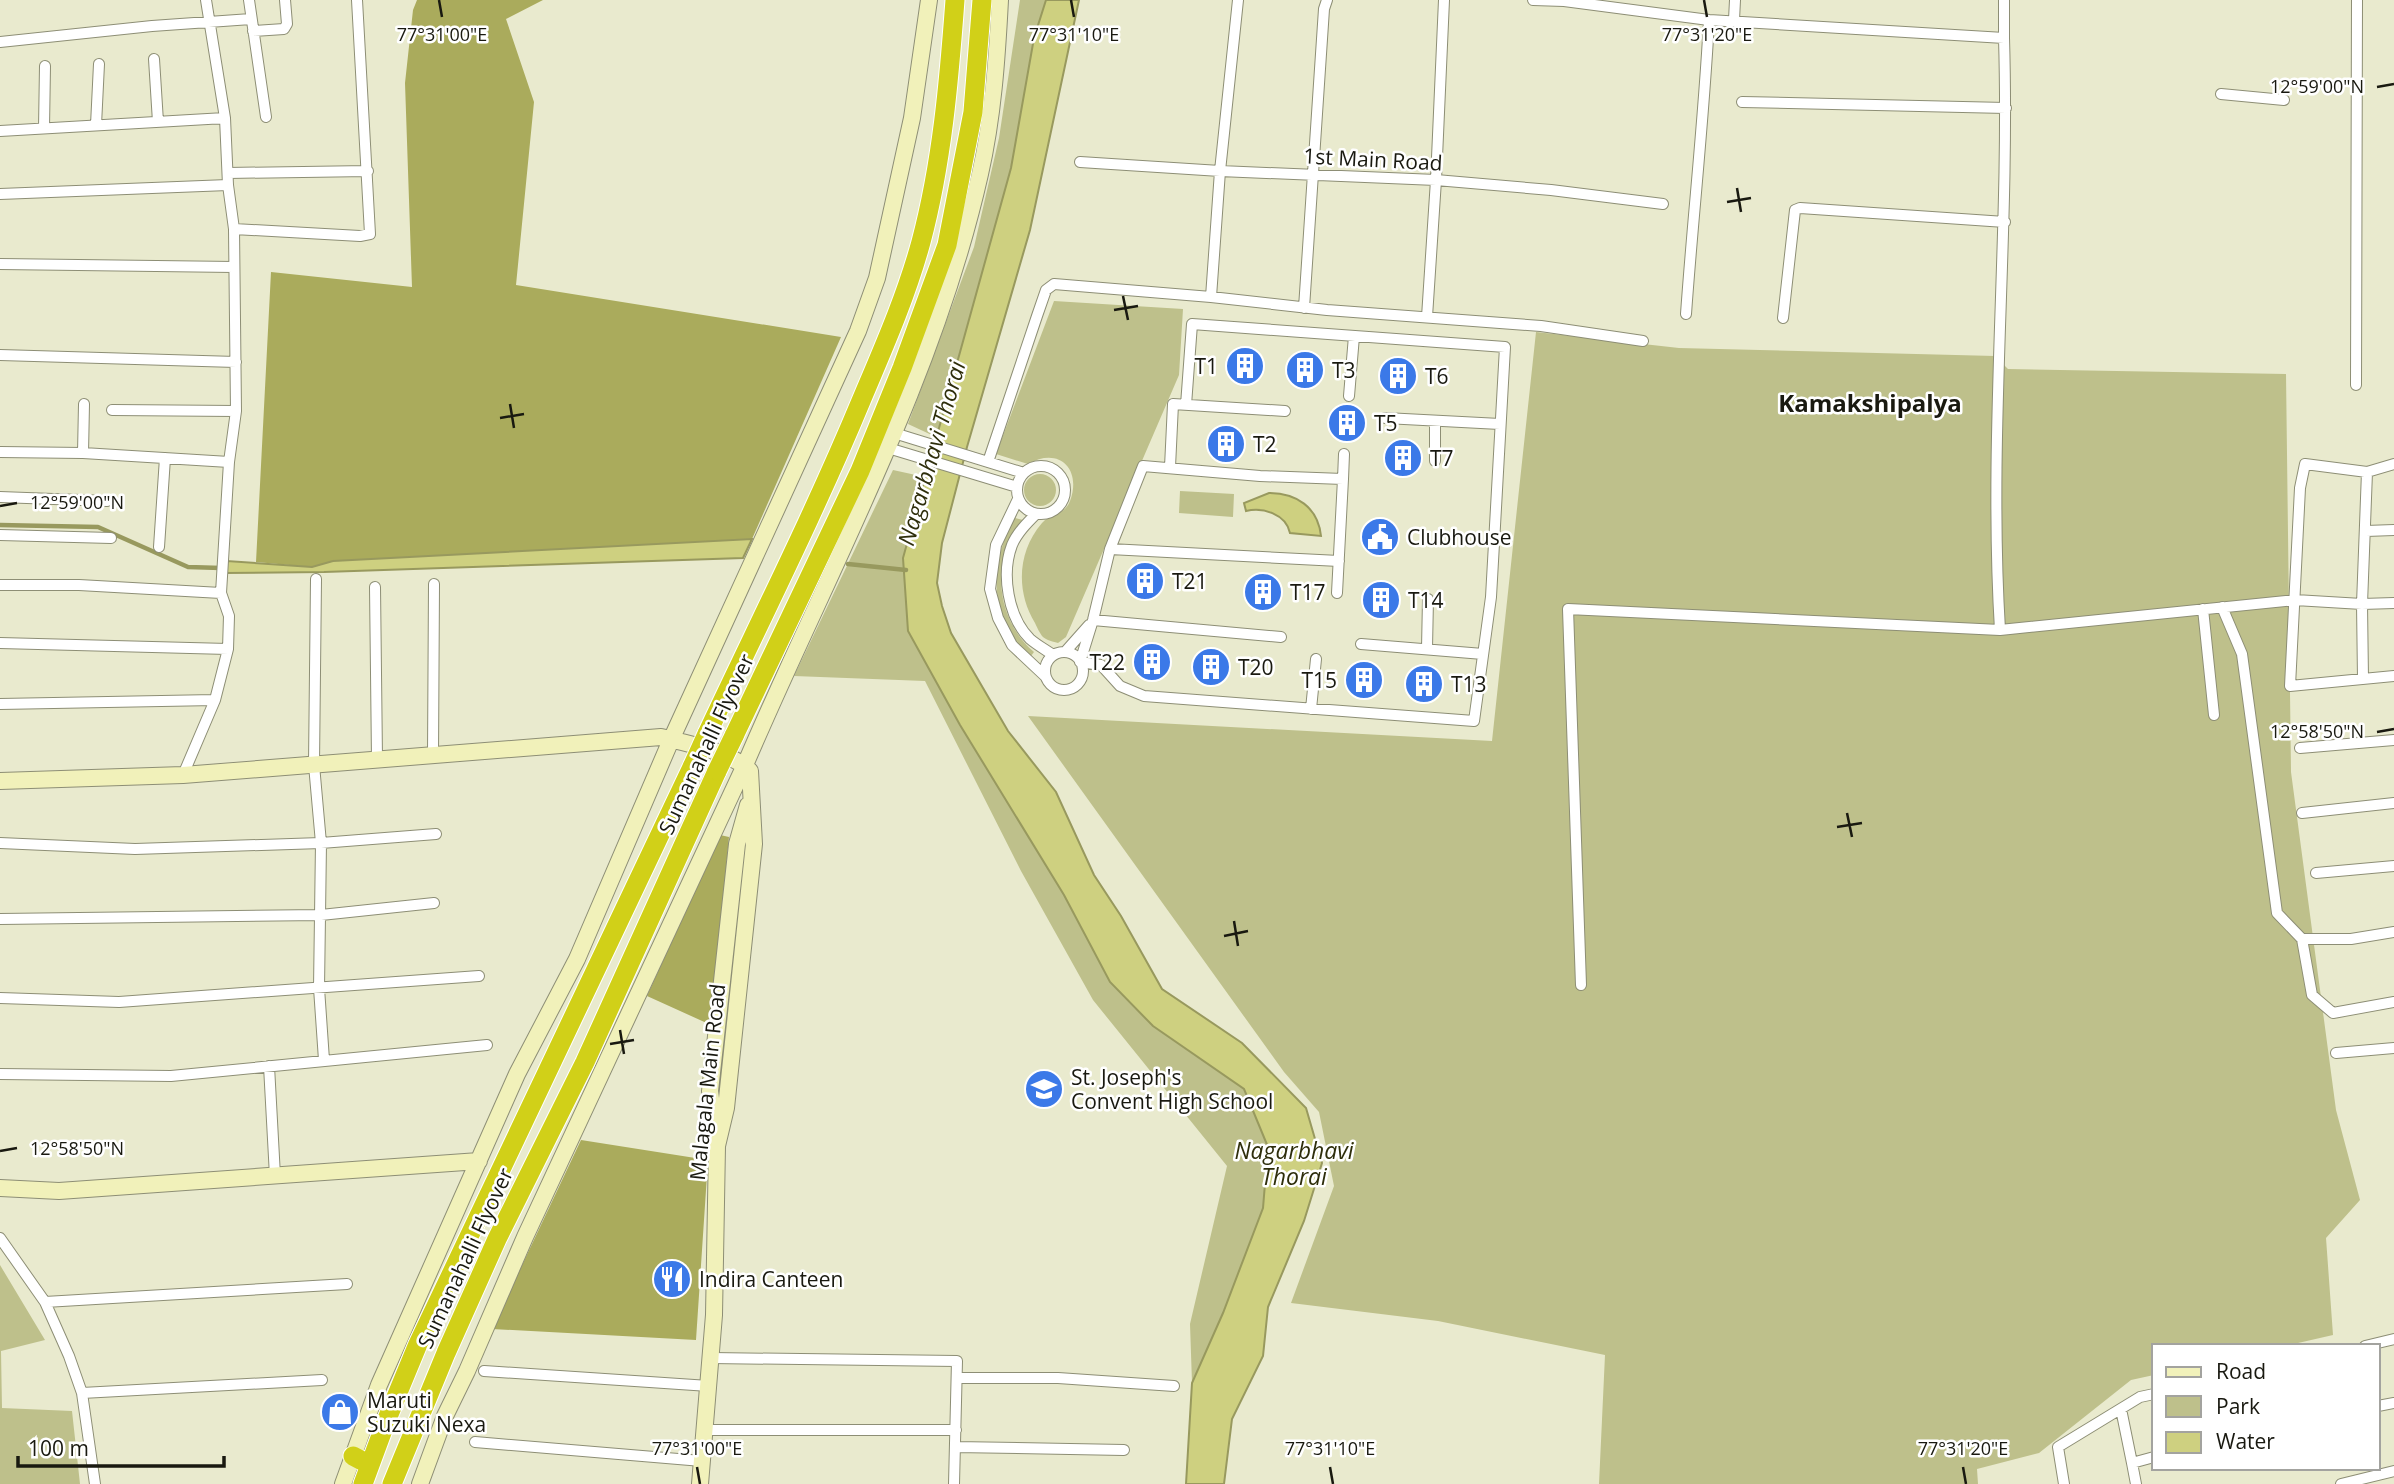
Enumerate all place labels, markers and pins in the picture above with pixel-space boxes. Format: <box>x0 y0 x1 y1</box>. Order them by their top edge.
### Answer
building icon: T1 <box>1224 345 1266 387</box>
building icon: T3 <box>1284 349 1326 391</box>
place label: T1 <box>1194 352 1218 380</box>
building icon: T6 <box>1377 355 1419 397</box>
place label: T3 <box>1332 356 1356 384</box>
place label: T6 <box>1425 362 1449 390</box>
building icon: T5 <box>1326 402 1368 444</box>
place label: T5 <box>1374 409 1398 437</box>
building icon: T2 <box>1205 423 1247 465</box>
place label: T2 <box>1253 430 1277 458</box>
building icon: T7 <box>1382 437 1424 479</box>
place label: T7 <box>1430 444 1454 472</box>
public building icon: Clubhouse <box>1359 516 1401 558</box>
place label: Clubhouse <box>1407 523 1511 551</box>
building icon: T21 <box>1124 560 1166 602</box>
place label: T21 <box>1172 567 1208 595</box>
building icon: T17 <box>1242 571 1284 613</box>
place label: T17 <box>1290 578 1326 606</box>
building icon: T14 <box>1360 579 1402 621</box>
place label: T14 <box>1408 586 1444 614</box>
building icon: T22 <box>1131 641 1173 683</box>
building icon: T20 <box>1190 646 1232 688</box>
place label: T22 <box>1089 648 1125 676</box>
place label: T20 <box>1238 653 1274 681</box>
building icon: T15 <box>1343 659 1385 701</box>
building icon: T13 <box>1403 663 1445 705</box>
place label: T15 <box>1301 666 1337 694</box>
place label: T13 <box>1451 670 1487 698</box>
place label: St. Joseph's Convent High School <box>1071 1063 1273 1115</box>
school or university icon: St. Joseph's Convent High School <box>1023 1068 1065 1110</box>
restaurant icon: Indira Canteen <box>651 1258 693 1300</box>
place label: Indira Canteen <box>699 1265 843 1293</box>
place label: Maruti Suzuki Nexa <box>367 1386 486 1438</box>
shop icon: Maruti Suzuki Nexa <box>319 1391 361 1433</box>

